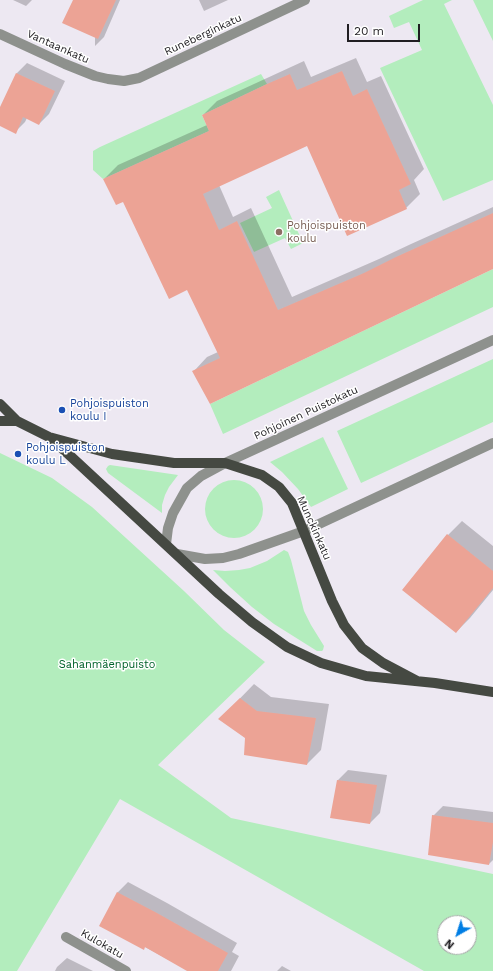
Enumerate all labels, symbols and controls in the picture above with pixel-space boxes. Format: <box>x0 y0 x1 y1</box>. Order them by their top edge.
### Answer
street label: Runeberginkatu <box>162 11 244 59</box>
scale bar <box>349 16 422 42</box>
text: 20 m <box>354 24 384 38</box>
street label: Vantaankatu <box>25 27 91 67</box>
place label: Pohjoispuiston koulu <box>287 219 366 245</box>
marker: Pohjoispuiston koulu <box>274 227 284 237</box>
street label: Pohjoinen Puistokatu <box>252 383 360 443</box>
place label: Pohjoispuiston koulu I <box>70 397 149 423</box>
marker: Pohjoispuiston koulu I <box>57 405 67 415</box>
place label: Pohjoispuiston koulu L <box>26 441 105 467</box>
marker: Pohjoispuiston koulu L <box>13 449 23 459</box>
street label: Munckinkatu <box>294 494 334 562</box>
park label: Sahanmäenpuisto <box>59 658 155 672</box>
north arrow <box>437 915 477 955</box>
street label: Kulokatu <box>78 926 126 962</box>
text: N <box>443 936 457 952</box>

